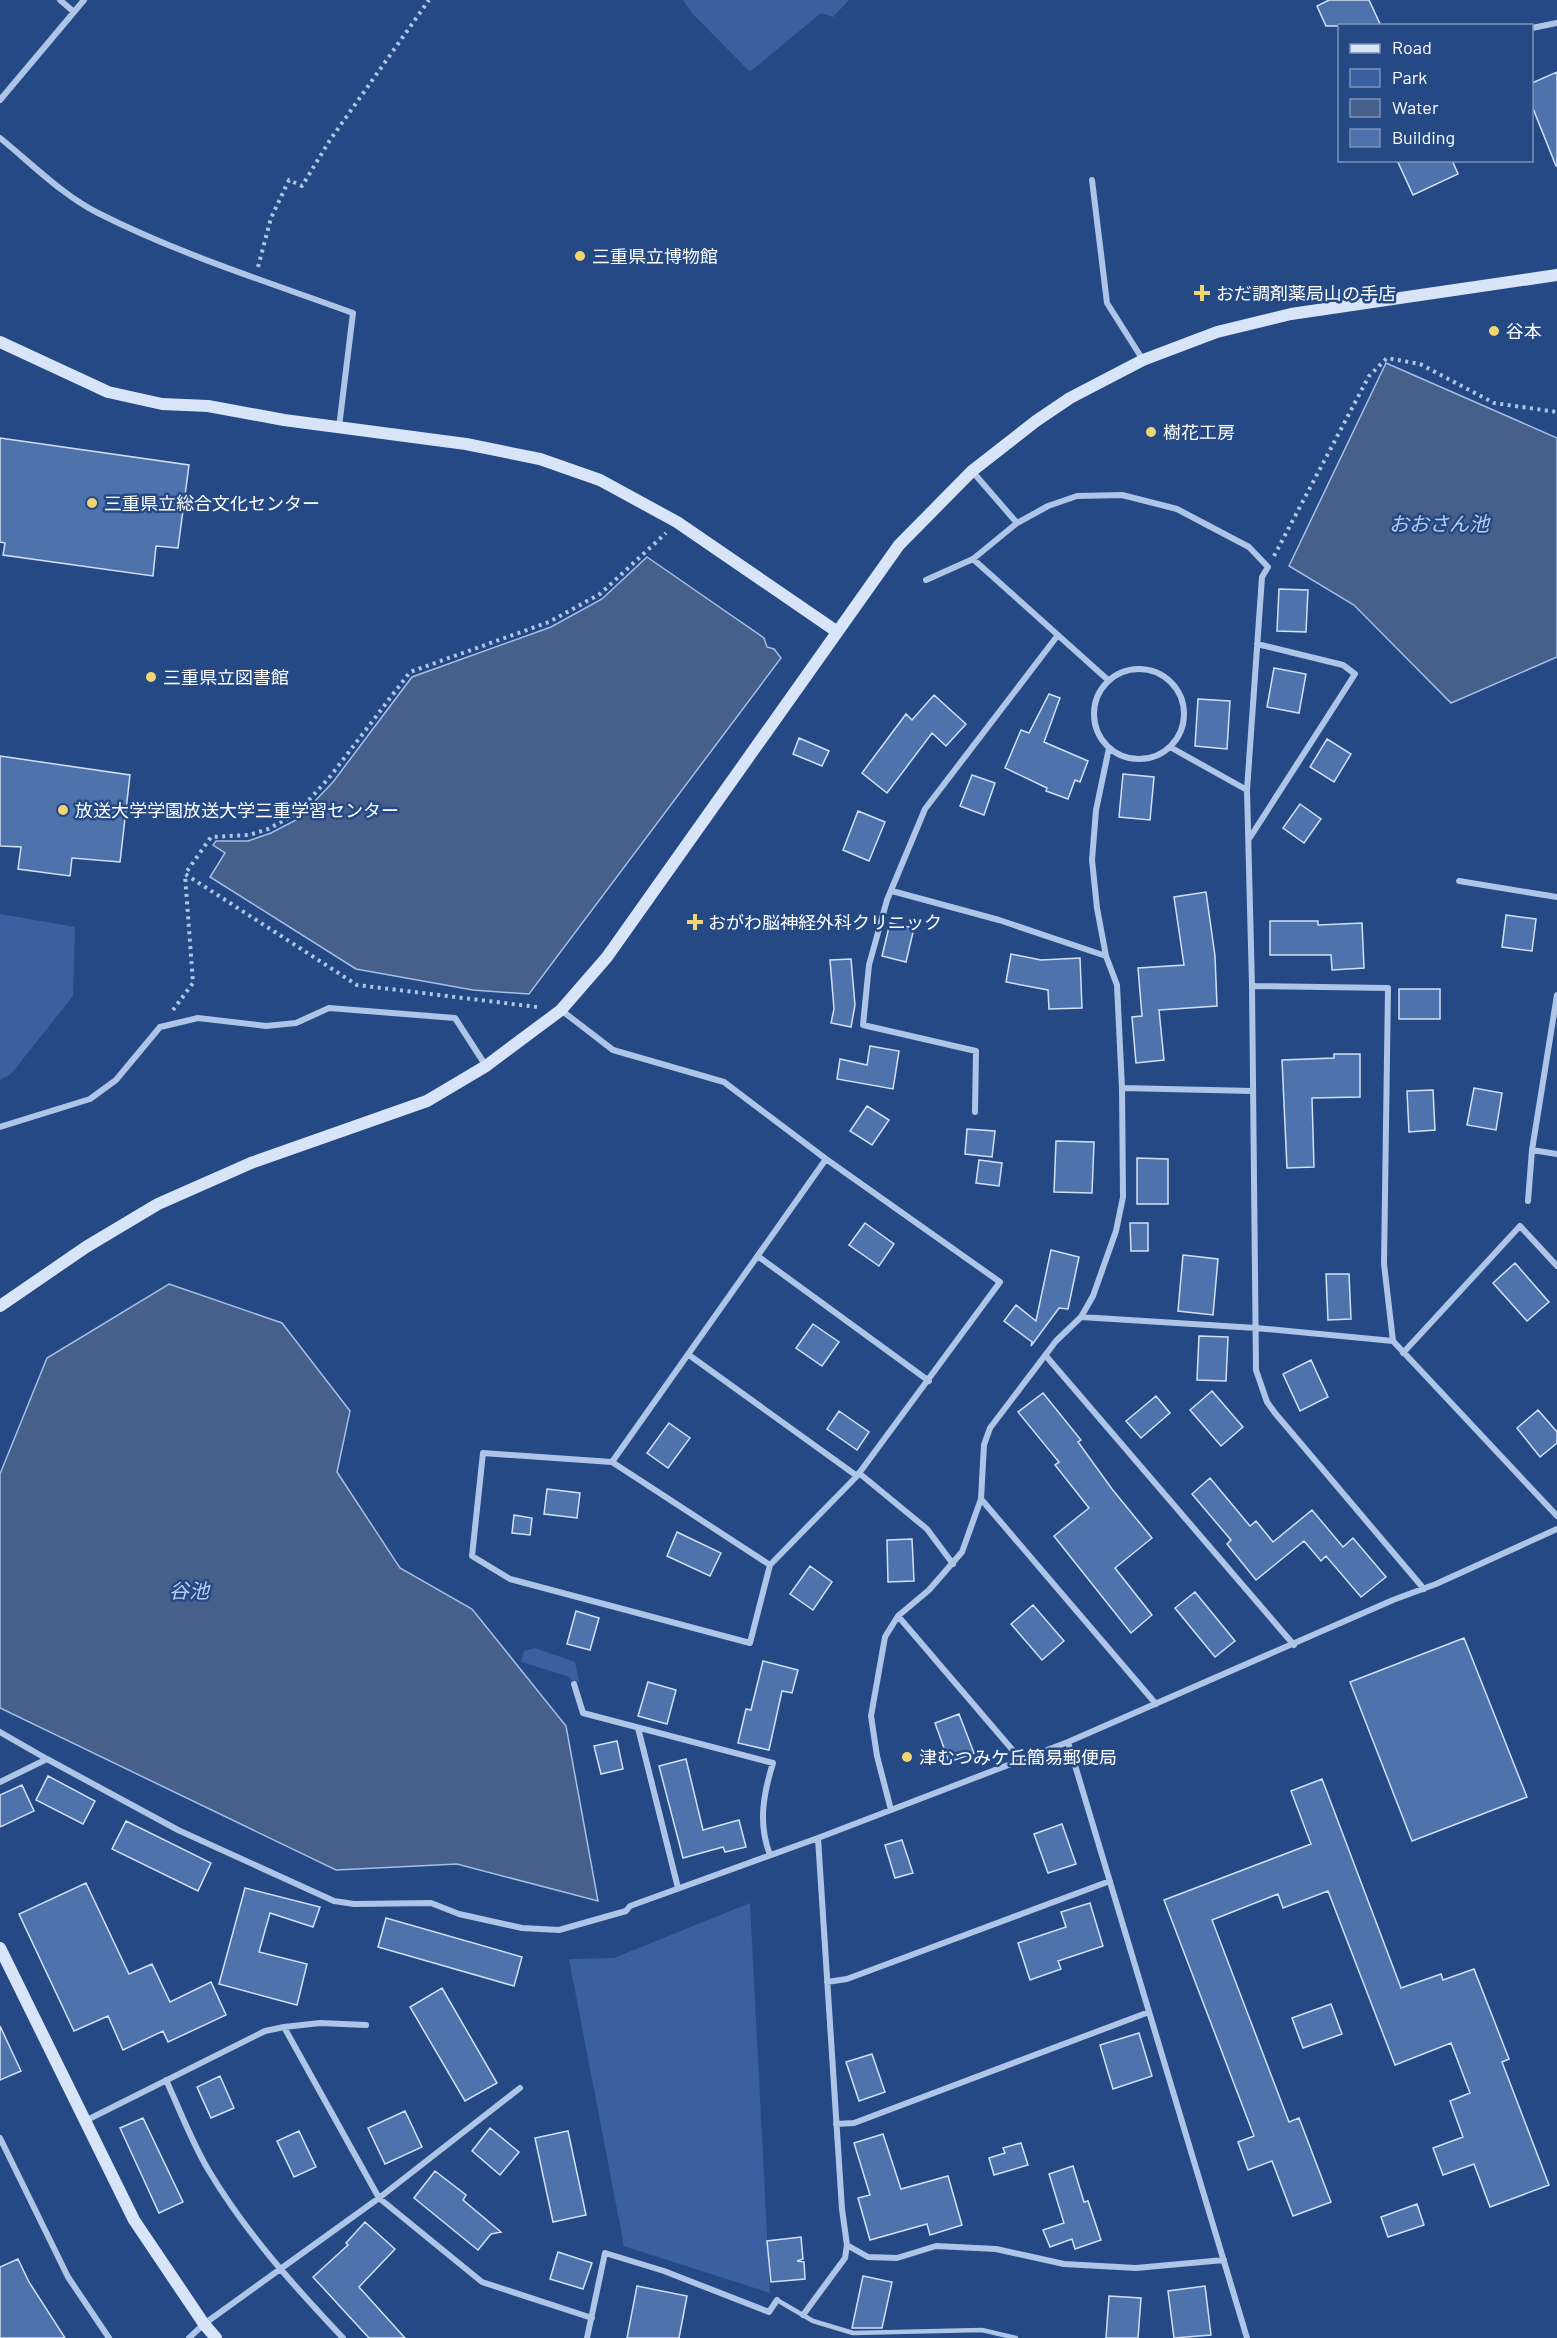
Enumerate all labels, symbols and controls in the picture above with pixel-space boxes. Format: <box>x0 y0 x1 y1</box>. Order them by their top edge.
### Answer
legend <box>1338 24 1533 162</box>
text: Road <box>1392 36 1432 58</box>
text: Park <box>1392 66 1427 88</box>
text: Water <box>1392 96 1439 118</box>
text: Building <box>1392 126 1455 148</box>
place label: 三重県立博物館 <box>592 245 718 267</box>
marker: 三重県立博物館 <box>573 249 587 263</box>
place label: おだ調剤薬局山の手店 <box>1216 282 1396 304</box>
marker: おだ調剤薬局山の手店 <box>1193 284 1211 302</box>
place label: 谷本 <box>1506 320 1542 342</box>
marker: 谷本 <box>1487 324 1501 338</box>
place label: 樹花工房 <box>1163 421 1235 443</box>
marker: 樹花工房 <box>1144 425 1158 439</box>
place label: 三重県立総合文化センター <box>104 492 320 514</box>
marker: 三重県立総合文化センター <box>85 496 99 510</box>
water label: おおさん池 <box>1389 511 1491 535</box>
place label: 三重県立図書館 <box>163 666 289 688</box>
marker: 三重県立図書館 <box>144 670 158 684</box>
place label: 放送大学学園放送大学三重学習センター <box>75 799 399 821</box>
marker: 放送大学学園放送大学三重学習センター <box>56 803 70 817</box>
place label: おがわ脳神経外科クリニック <box>708 911 942 933</box>
marker: おがわ脳神経外科クリニック <box>686 913 704 931</box>
water label: 谷池 <box>169 1578 211 1602</box>
place label: 津むつみケ丘簡易郵便局 <box>919 1746 1117 1768</box>
marker: 津むつみケ丘簡易郵便局 <box>900 1750 914 1764</box>

